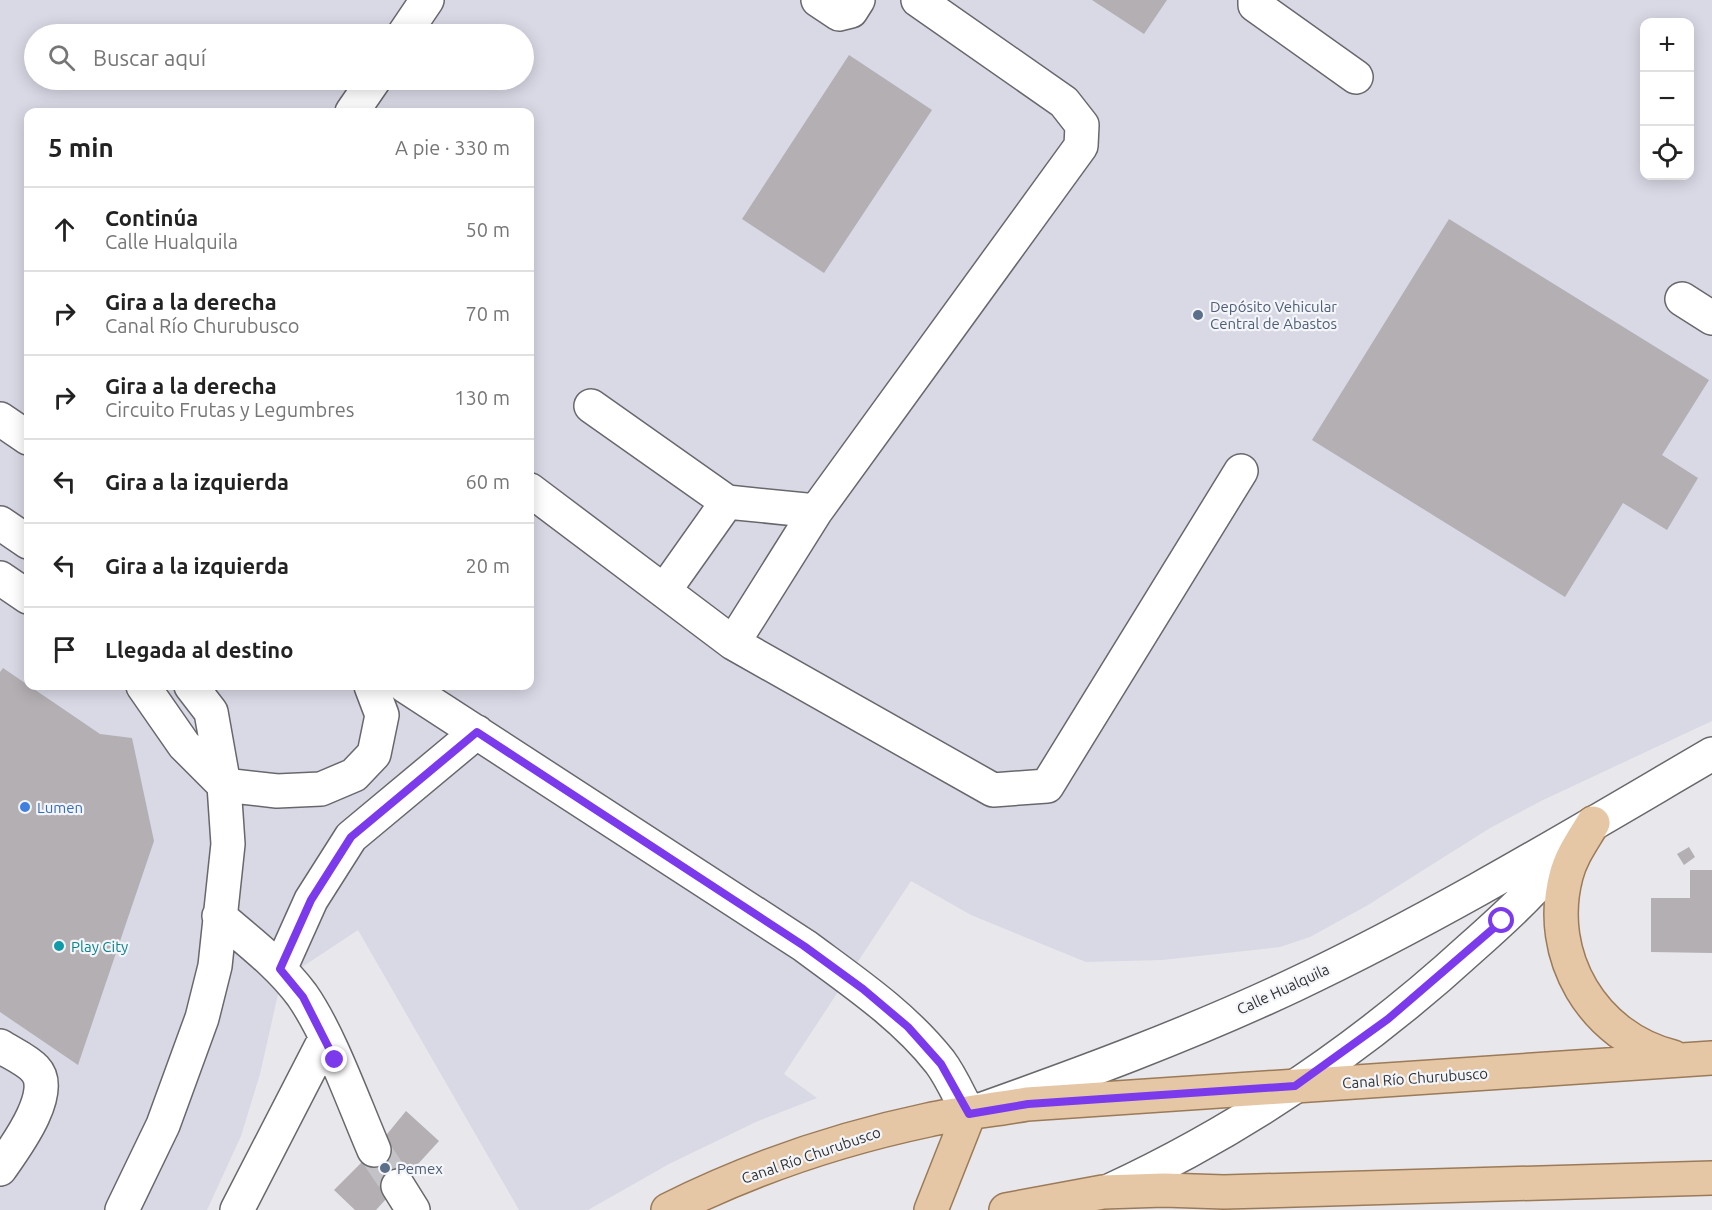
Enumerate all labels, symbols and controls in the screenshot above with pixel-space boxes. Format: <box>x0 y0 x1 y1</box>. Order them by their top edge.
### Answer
map controls <box>1640 18 1694 180</box>
button: + <box>1640 18 1694 72</box>
search box <box>24 24 534 90</box>
icon: search <box>45 41 78 74</box>
text: Buscar aquí <box>93 45 206 70</box>
button: − <box>1640 72 1694 126</box>
button: locate <box>1640 126 1694 180</box>
text: 5 min <box>48 133 114 162</box>
text: A pie · 330 m <box>395 136 510 159</box>
text: Continúa <box>105 205 198 230</box>
icon: ahead <box>48 213 81 246</box>
text: 50 m <box>466 218 510 241</box>
text: Calle Hualquila <box>105 230 238 253</box>
text: Gira a la derecha <box>105 289 277 314</box>
icon: right <box>48 297 81 330</box>
place label: Depósito Vehicular Central de Abastos <box>1210 298 1337 332</box>
text: 70 m <box>466 302 510 325</box>
marker: Depósito Vehicular Central de Abastos <box>1191 308 1205 322</box>
text: Canal Río Churubusco <box>105 314 300 337</box>
text: Gira a la derecha <box>105 373 277 398</box>
icon: right <box>48 381 81 414</box>
text: 130 m <box>454 386 510 409</box>
text: Circuito Frutas y Legumbres <box>105 398 355 421</box>
icon: left <box>48 465 81 498</box>
text: Gira a la izquierda <box>105 469 289 494</box>
text: 60 m <box>466 470 510 493</box>
icon: left <box>48 549 81 582</box>
text: Gira a la izquierda <box>105 553 289 578</box>
text: 20 m <box>466 554 510 577</box>
icon: arrive <box>48 633 81 666</box>
text: Llegada al destino <box>105 637 293 662</box>
place label: Lumen <box>37 799 83 816</box>
marker: Lumen <box>18 800 32 814</box>
route start <box>1488 907 1514 933</box>
place label: Play City <box>71 938 128 955</box>
marker: Play City <box>52 939 66 953</box>
street label: Calle Hualquila <box>1234 960 1332 1018</box>
route end <box>321 1046 347 1072</box>
street label: Canal Río Churubusco <box>1342 1064 1488 1092</box>
street label: Canal Río Churubusco <box>739 1123 883 1187</box>
place label: Pemex <box>397 1160 443 1177</box>
marker: Pemex <box>378 1161 392 1175</box>

